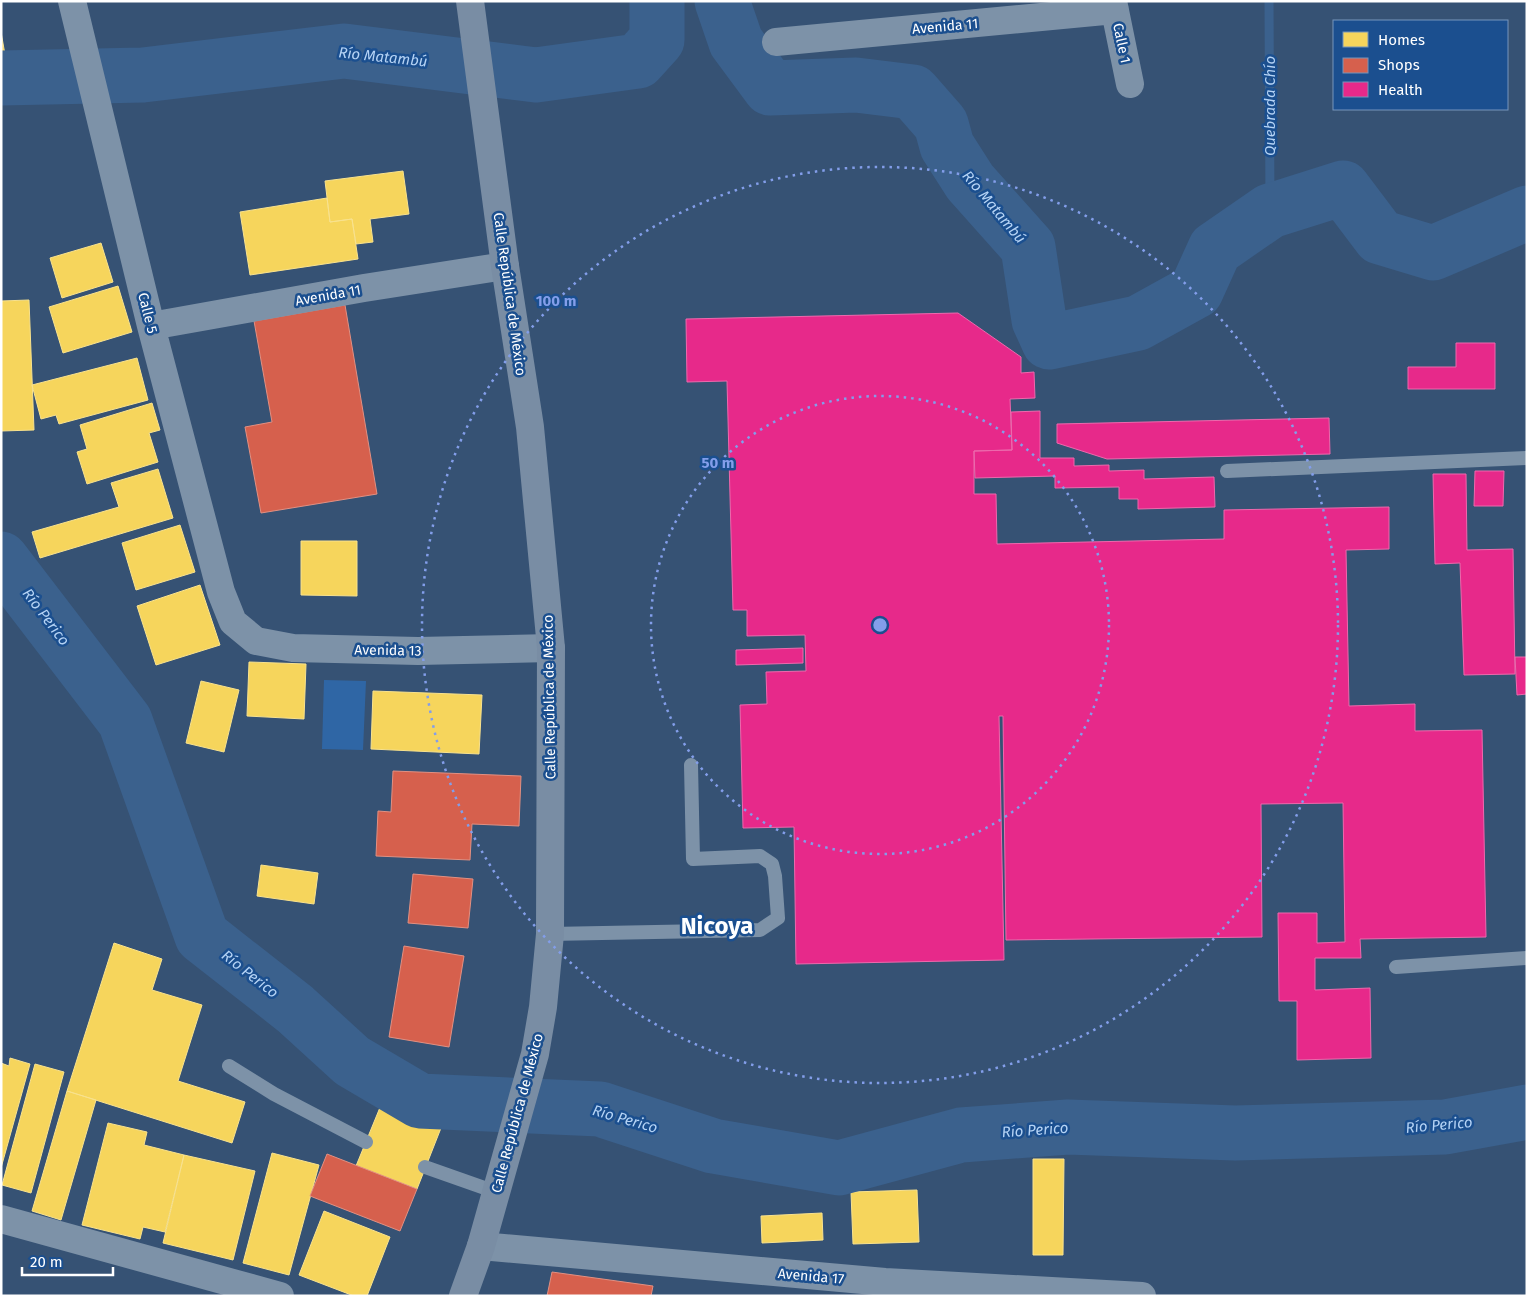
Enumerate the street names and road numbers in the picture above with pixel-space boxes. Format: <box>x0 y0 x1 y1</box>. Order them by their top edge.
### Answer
street label: Avenida 11 <box>911 15 979 38</box>
street label: Calle 1 <box>1109 21 1134 65</box>
street label: Calle República de México <box>490 211 529 377</box>
street label: Avenida 11 <box>294 281 362 310</box>
street label: Calle 5 <box>134 291 161 335</box>
street label: Calle República de México <box>540 615 559 779</box>
street label: Avenida 13 <box>354 641 422 660</box>
street label: Calle República de México <box>488 1031 547 1195</box>
street label: Avenida 17 <box>777 1265 845 1288</box>

